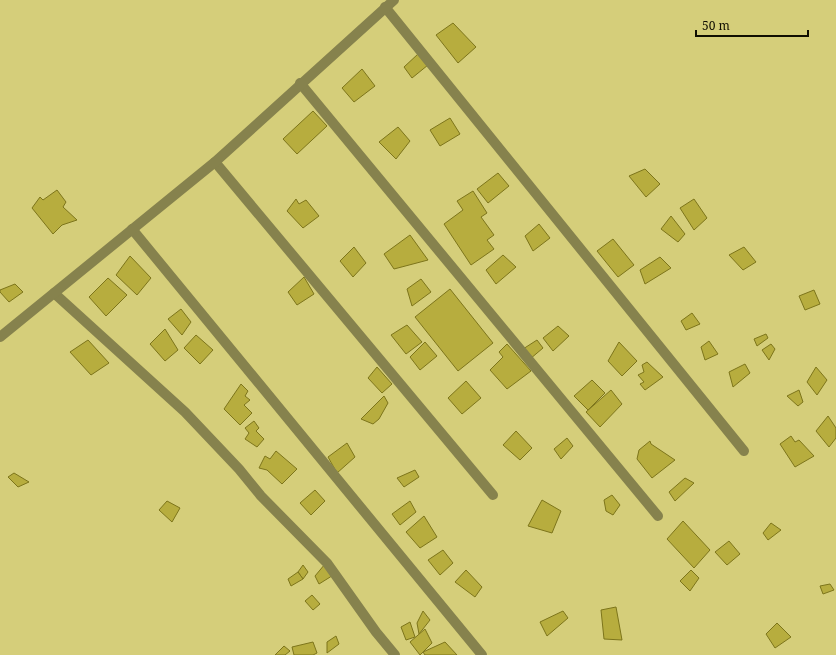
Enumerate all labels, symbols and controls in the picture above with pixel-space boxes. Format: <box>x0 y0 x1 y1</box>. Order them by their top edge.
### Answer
scale bar <box>696 12 808 38</box>
text: 50 m <box>702 17 730 34</box>

